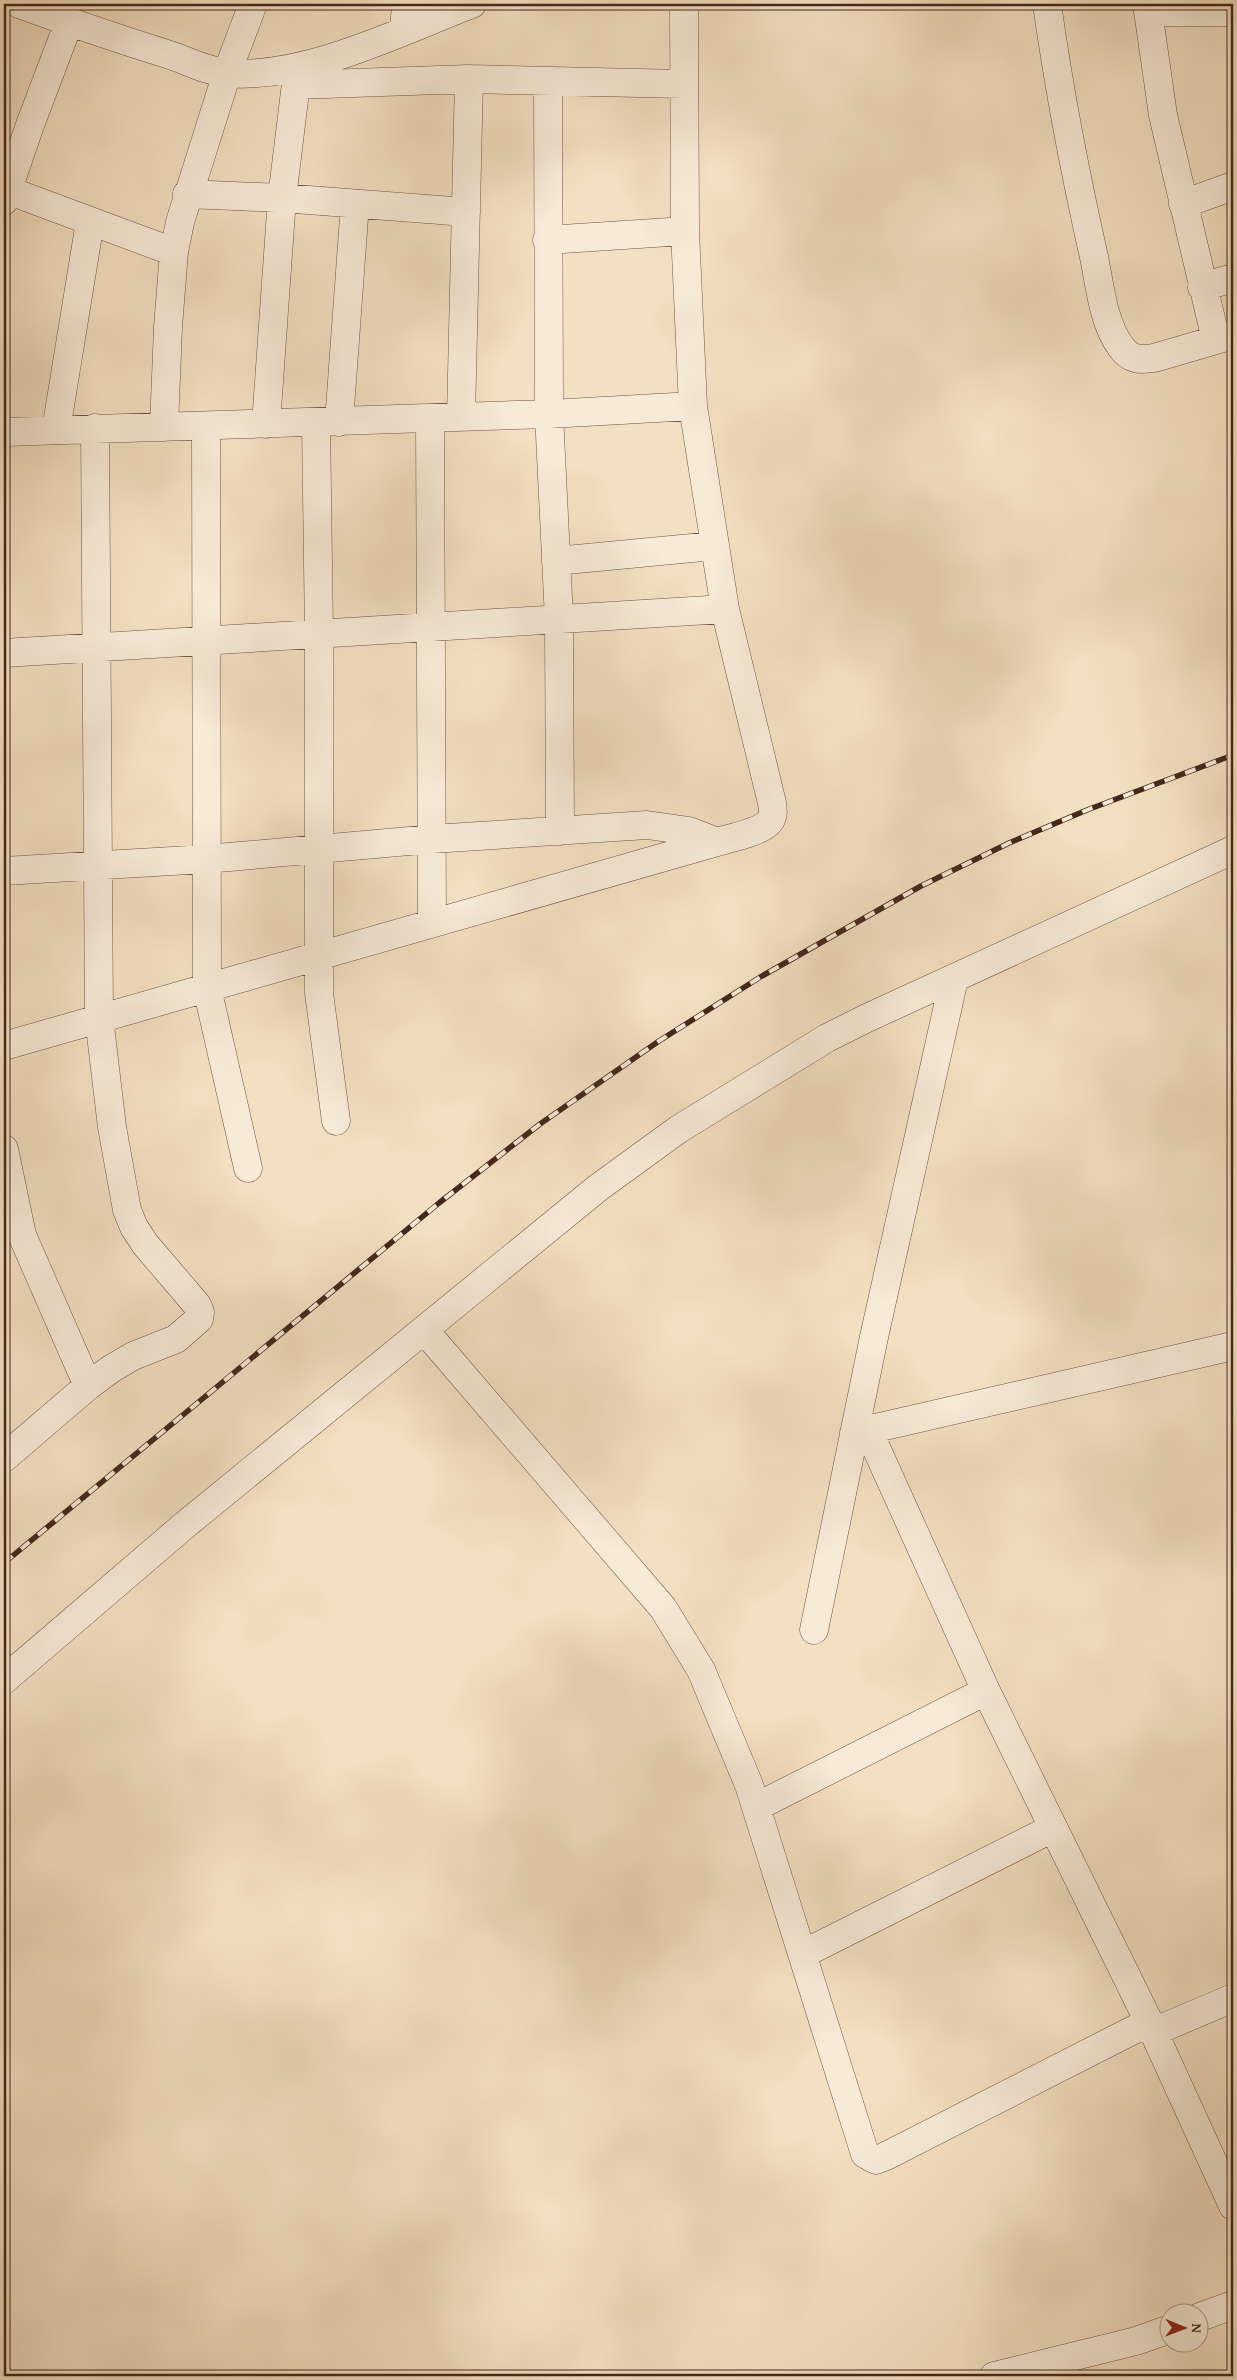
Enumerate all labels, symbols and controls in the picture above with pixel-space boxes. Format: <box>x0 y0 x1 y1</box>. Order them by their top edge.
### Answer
north arrow <box>1160 2302 1210 2352</box>
text: N <box>1187 2323 1207 2334</box>

